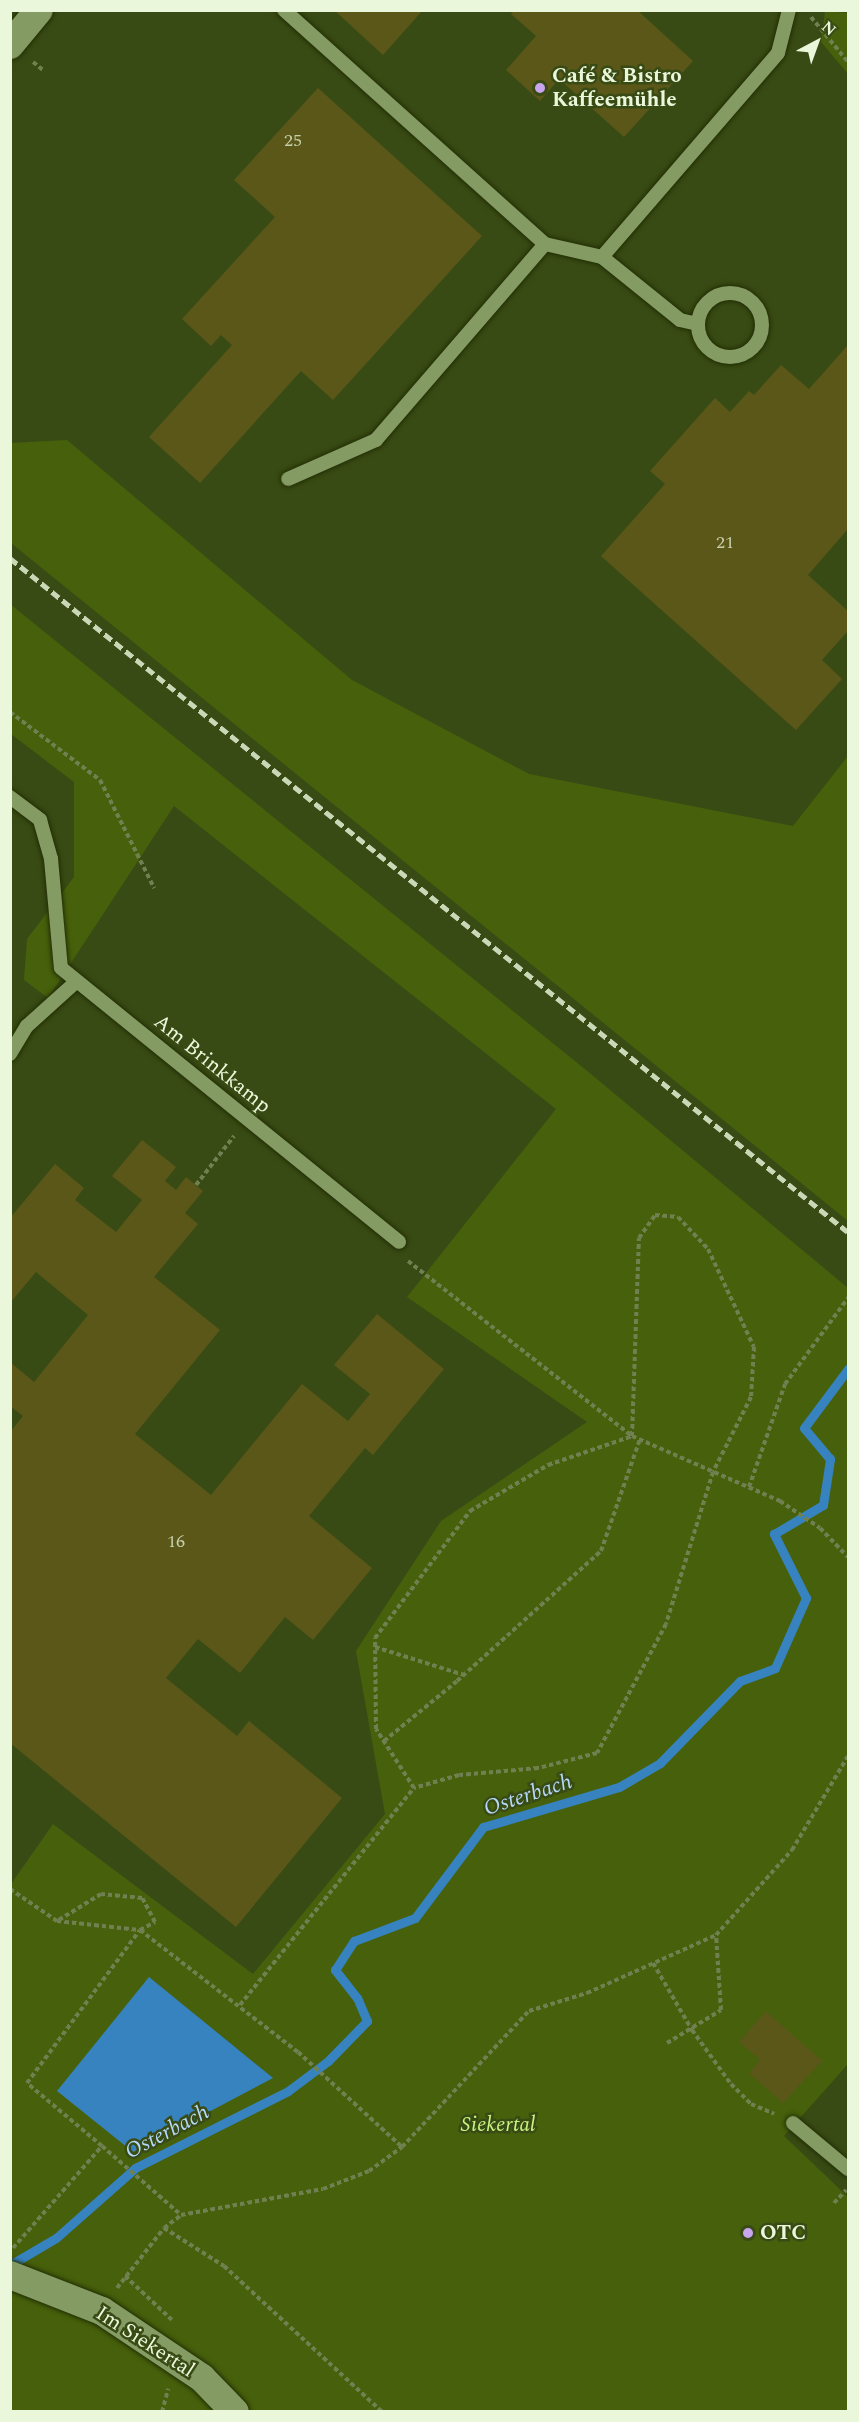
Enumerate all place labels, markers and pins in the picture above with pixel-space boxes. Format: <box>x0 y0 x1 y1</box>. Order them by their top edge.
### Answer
place label: Café & Bistro Kaffeemühle <box>552 63 682 113</box>
marker: Café & Bistro Kaffeemühle <box>533 81 547 95</box>
place label: OTC <box>760 2220 806 2246</box>
marker: OTC <box>741 2226 755 2240</box>

